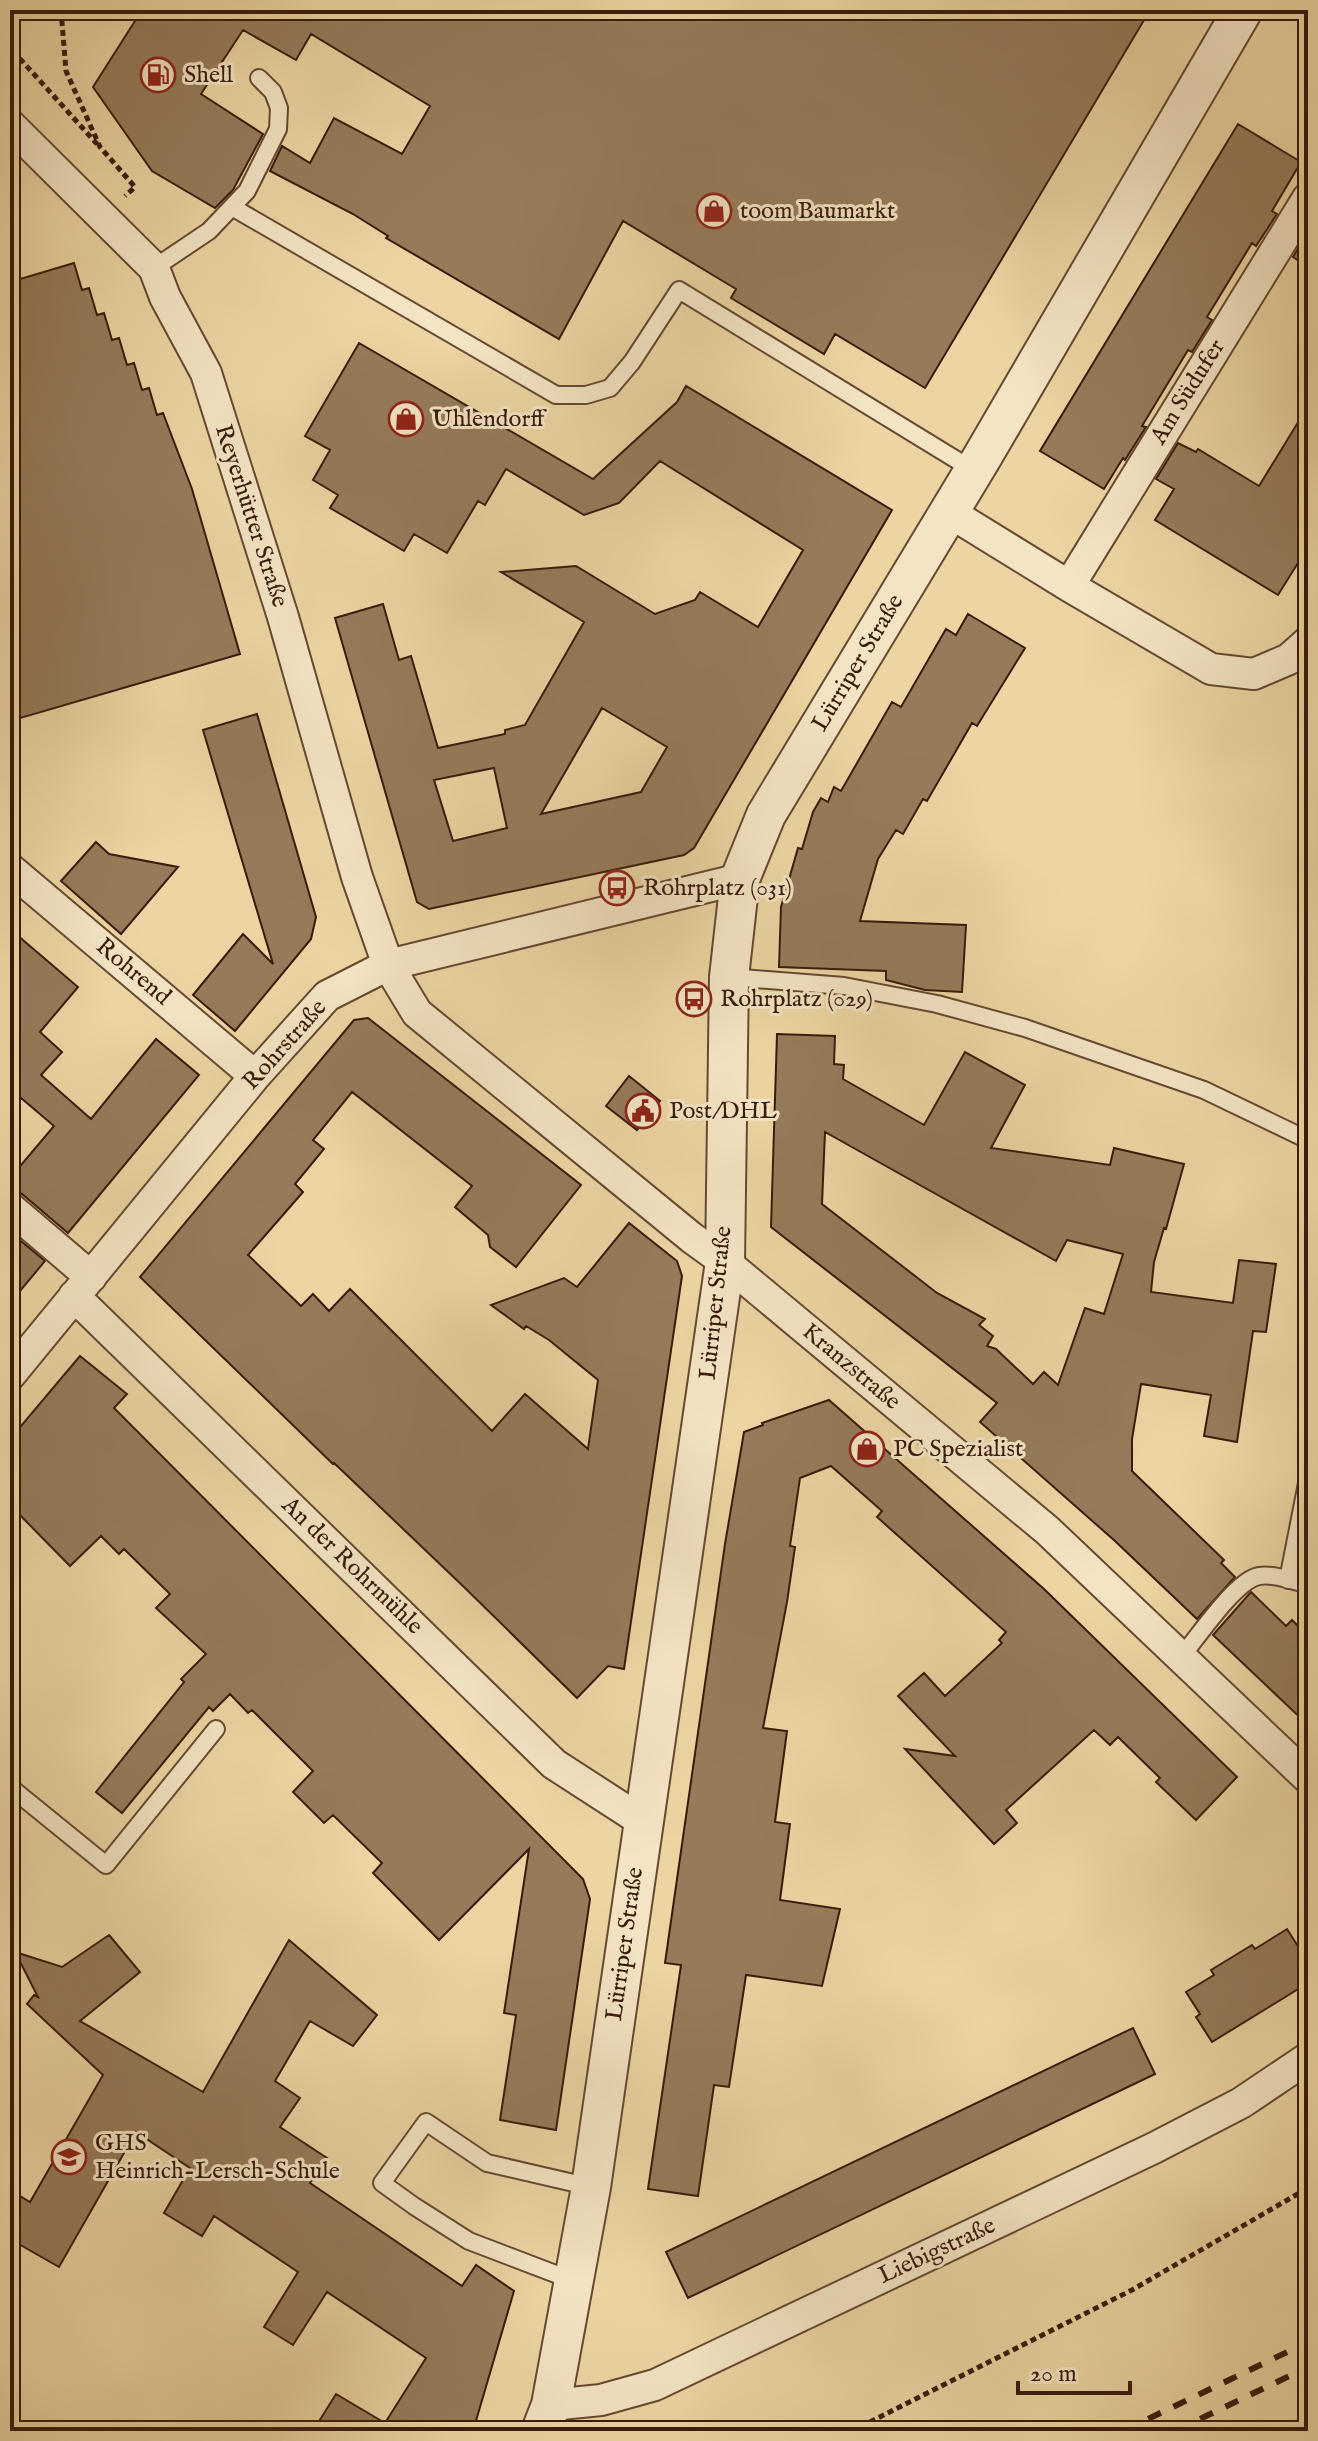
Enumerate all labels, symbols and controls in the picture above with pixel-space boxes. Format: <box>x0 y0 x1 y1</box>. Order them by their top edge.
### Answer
fuel station icon: Shell <box>139 56 177 94</box>
place label: Shell <box>184 60 234 91</box>
shop icon: toom Baumarkt <box>695 192 733 230</box>
place label: toom Baumarkt <box>740 196 895 227</box>
street label: Am Südufer <box>1143 333 1233 451</box>
shop icon: Uhlendorff <box>387 400 425 438</box>
place label: Uhlendorff <box>432 404 547 435</box>
street label: Reyerhütter Straße <box>207 421 295 611</box>
street label: Lürriper Straße <box>805 589 911 737</box>
bus stop icon: Rohrplatz (031) <box>598 869 636 907</box>
place label: Rohrplatz (031) <box>643 873 792 904</box>
street label: Rohrend <box>89 931 177 1013</box>
bus stop icon: Rohrplatz (029) <box>675 980 713 1018</box>
place label: Rohrplatz (029) <box>720 984 873 1015</box>
street label: Rohrstraße <box>236 993 334 1097</box>
public building icon: Post/DHL <box>624 1092 662 1130</box>
place label: Post/DHL <box>669 1096 778 1127</box>
street label: Lürriper Straße <box>693 1224 739 1382</box>
street label: Kranzstraße <box>795 1317 907 1417</box>
shop icon: PC Spezialist <box>848 1430 886 1468</box>
place label: PC Spezialist <box>893 1434 1023 1465</box>
street label: An der Rohrmühle <box>274 1490 430 1642</box>
street label: Lürriper Straße <box>599 1865 651 2023</box>
place label: GHS Heinrich-Lersch-Schule <box>95 2128 340 2187</box>
school or university icon: GHS Heinrich-Lersch-Schule <box>50 2138 88 2176</box>
street label: Liebigstraße <box>873 2210 1001 2292</box>
scale bar <box>1018 2345 1130 2395</box>
text: 20 m <box>1030 2359 1077 2390</box>

